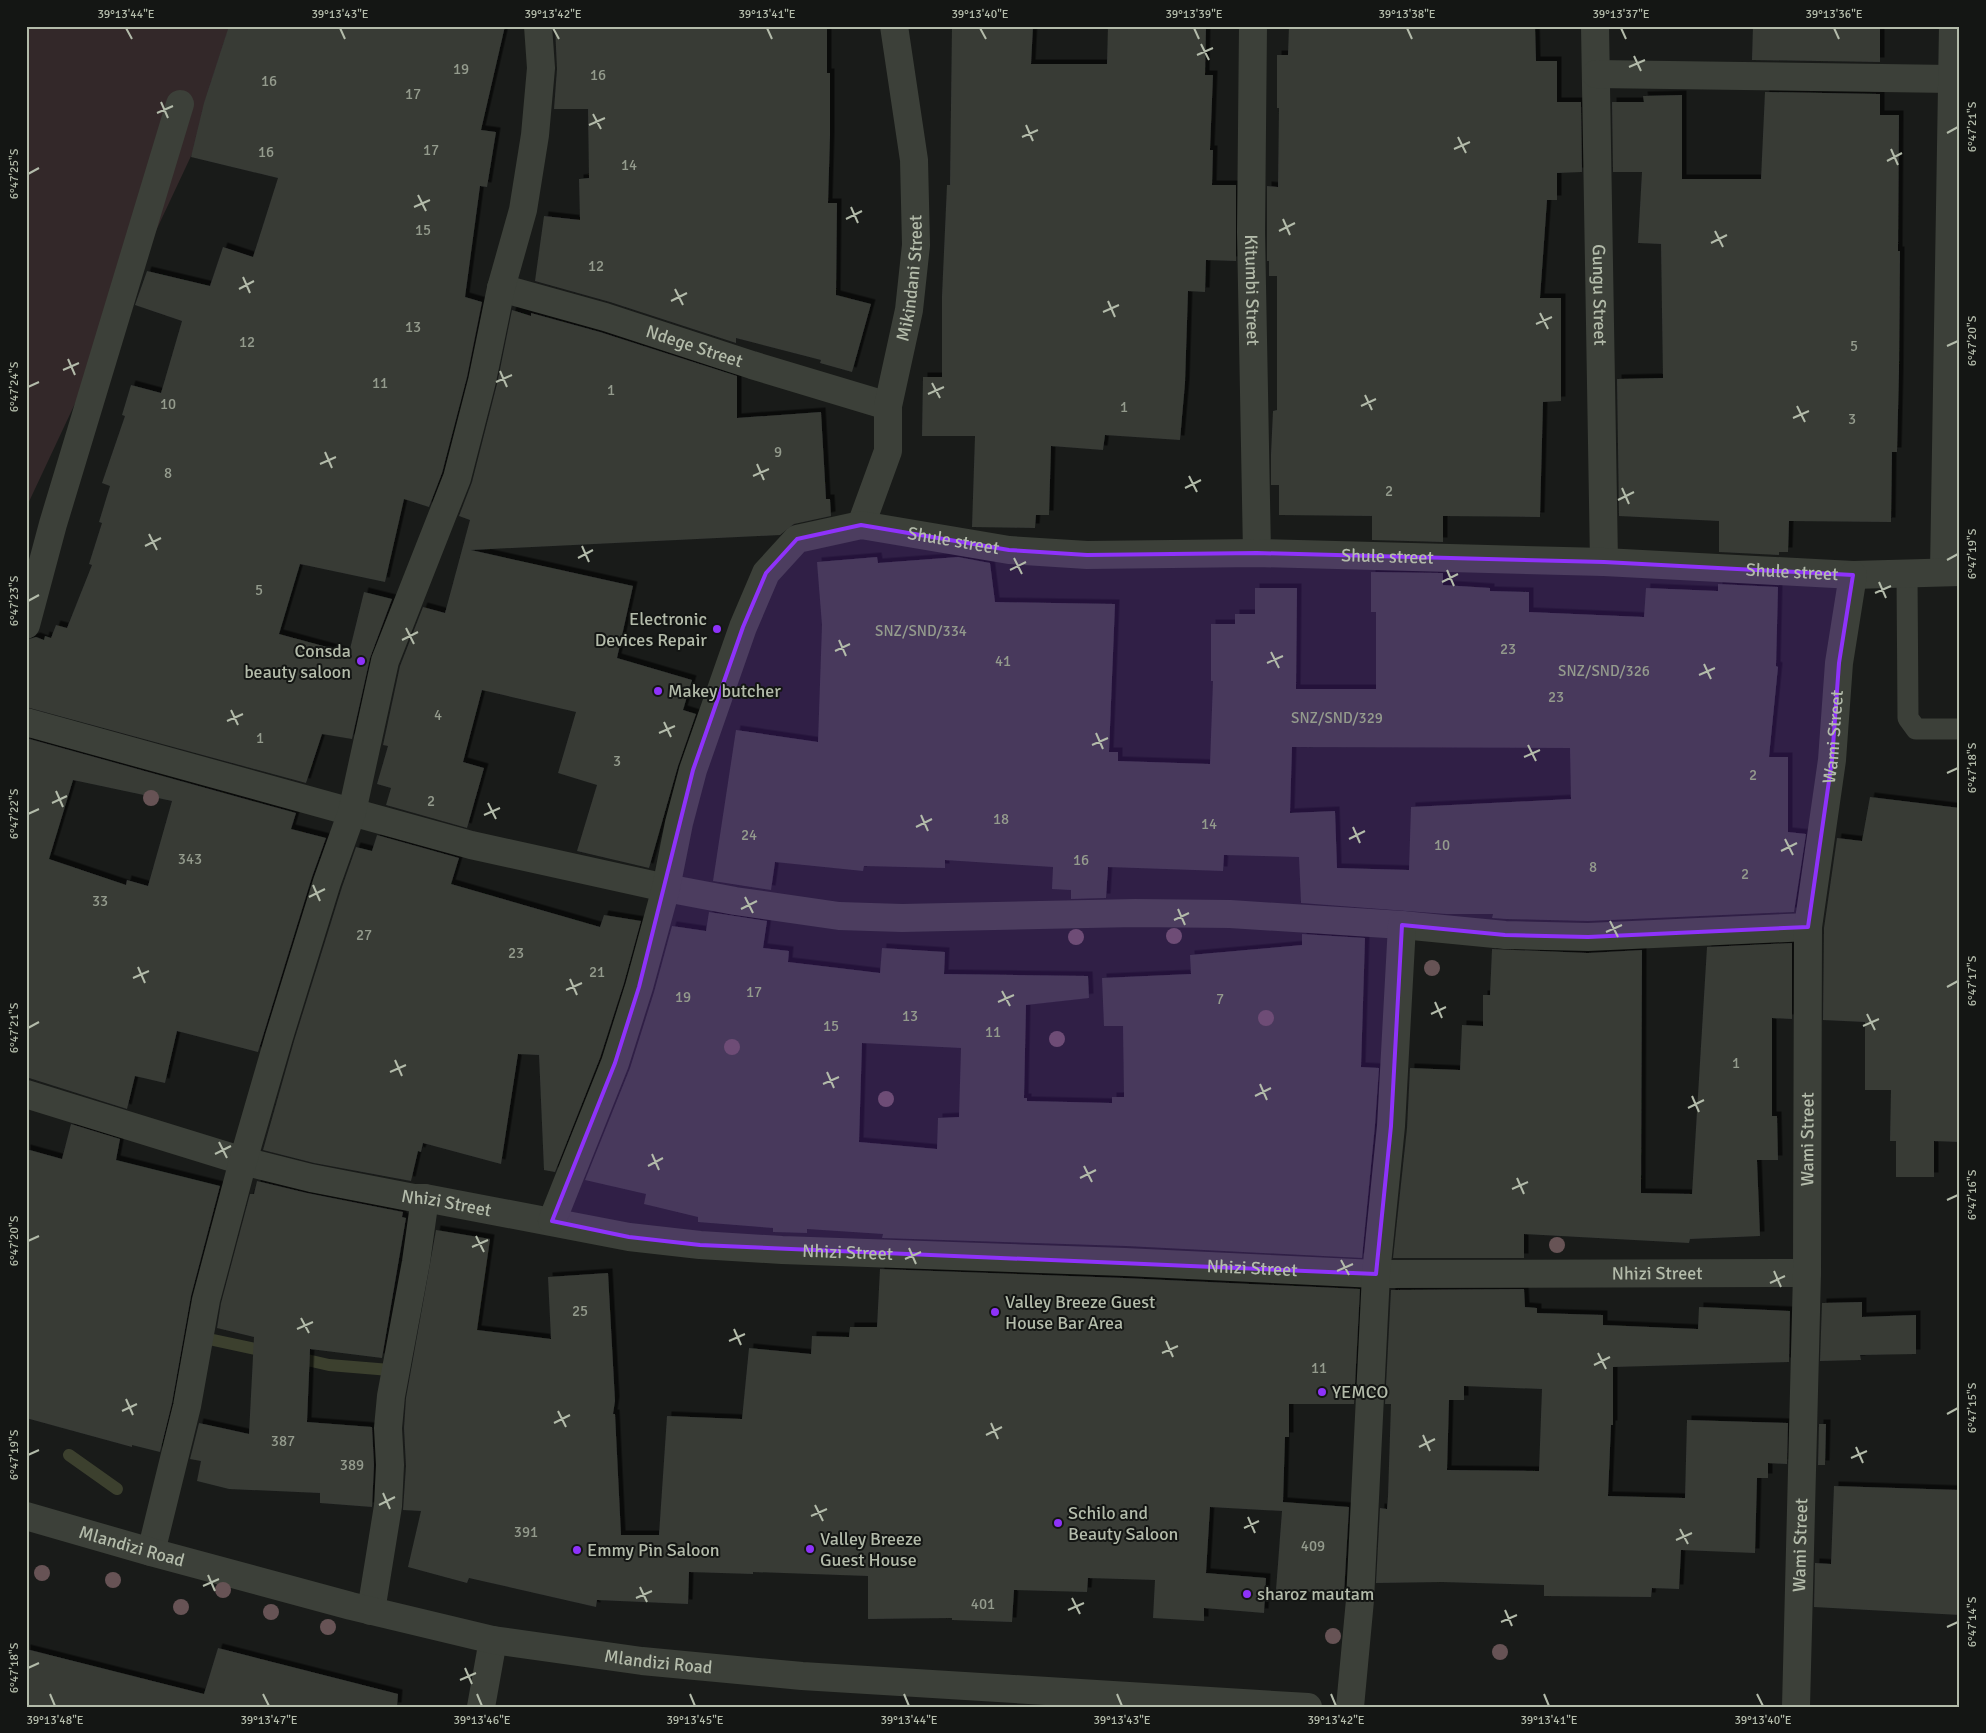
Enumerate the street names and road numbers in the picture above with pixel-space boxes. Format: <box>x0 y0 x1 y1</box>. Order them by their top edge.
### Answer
street label: Mikindani Street <box>891 214 927 343</box>
street label: Kitumbi Street <box>1240 234 1264 346</box>
street label: Gungu Street <box>1588 244 1611 346</box>
street label: Ndege Street <box>643 320 745 372</box>
street label: Shule street <box>906 522 1001 559</box>
street label: Shule street <box>1341 544 1434 569</box>
street label: Shule street <box>1745 558 1839 585</box>
street label: Wami Street <box>1818 689 1848 785</box>
street label: Wami Street <box>1796 1092 1819 1186</box>
street label: Nhizi Street <box>400 1185 493 1221</box>
street label: Nhizi Street <box>802 1240 893 1265</box>
street label: Nhizi Street <box>1206 1255 1298 1281</box>
street label: Nhizi Street <box>1612 1262 1703 1284</box>
street label: Wami Street <box>1788 1498 1812 1592</box>
street label: Mlandizi Road <box>76 1521 187 1572</box>
street label: Mlandizi Road <box>603 1645 713 1679</box>

